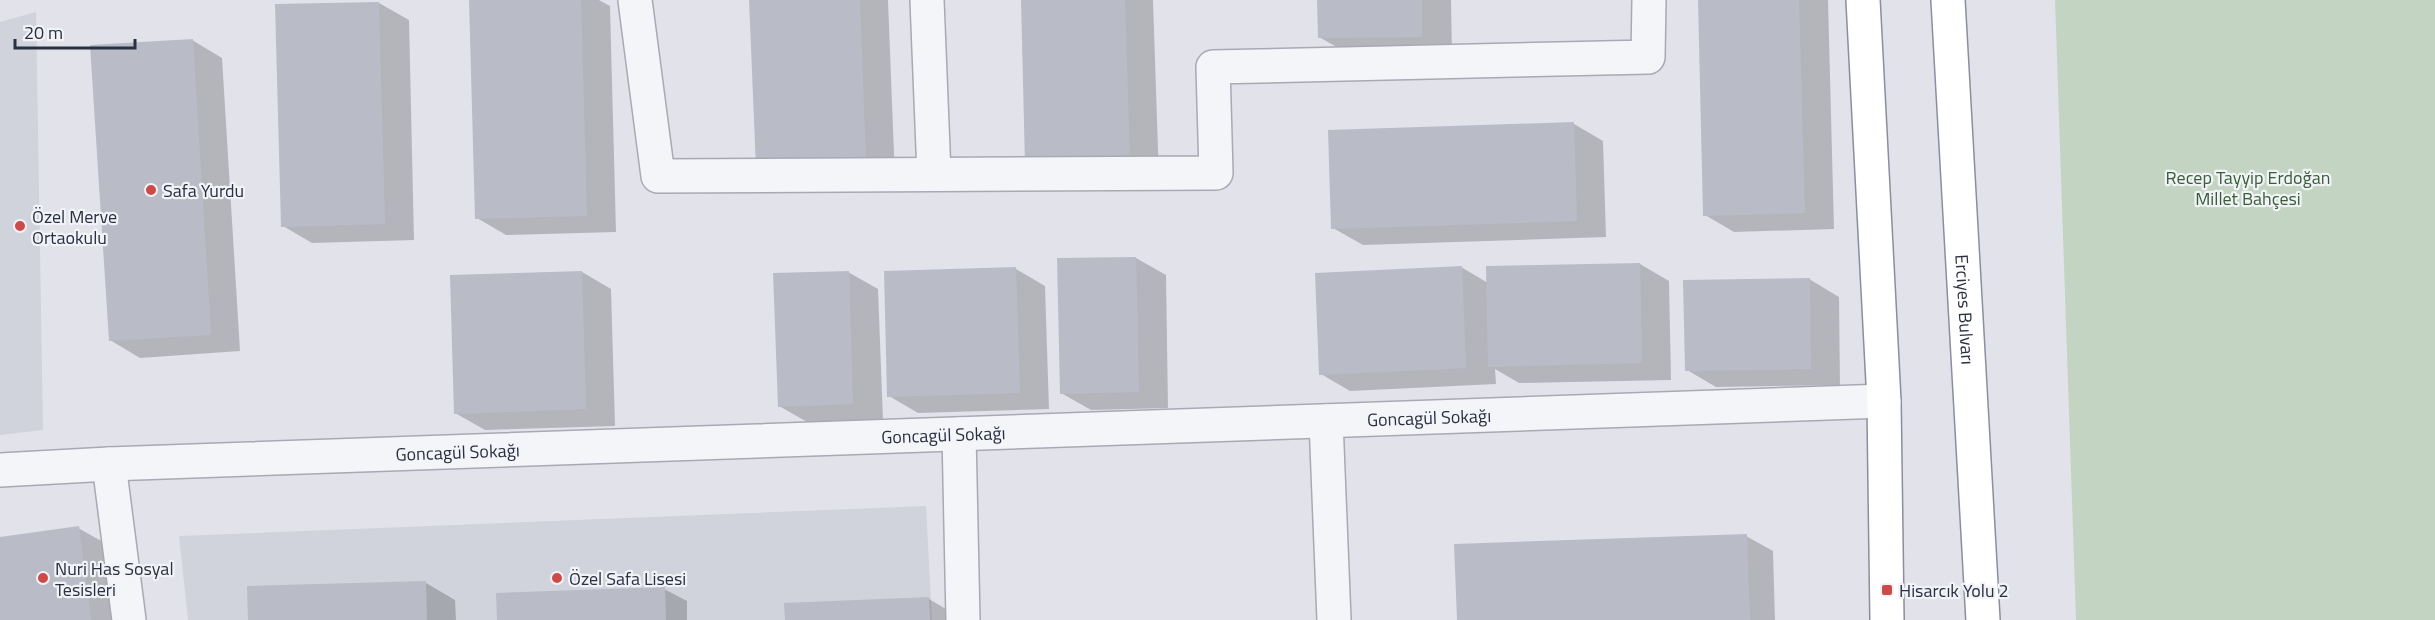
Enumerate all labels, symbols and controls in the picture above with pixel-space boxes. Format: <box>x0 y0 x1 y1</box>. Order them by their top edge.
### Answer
scale bar <box>15 12 135 50</box>
text: 20 m <box>24 19 63 46</box>
park label: Recep Tayyip Erdoğan Millet Bahçesi <box>2166 164 2330 212</box>
place label: Safa Yurdu <box>163 177 244 204</box>
marker: Safa Yurdu <box>144 183 158 197</box>
place label: Özel Merve Ortaokulu <box>32 203 117 251</box>
marker: Özel Merve Ortaokulu <box>13 219 27 233</box>
street label: Erciyes Bulvarı <box>1949 254 1982 365</box>
street label: Goncagül Sokağı <box>1366 401 1492 433</box>
street label: Goncagül Sokağı <box>881 419 1006 450</box>
street label: Goncagül Sokağı <box>395 436 520 467</box>
place label: Nuri Has Sosyal Tesisleri <box>55 555 174 603</box>
place label: Özel Safa Lisesi <box>569 565 686 592</box>
marker: Nuri Has Sosyal Tesisleri <box>36 571 50 585</box>
marker: Özel Safa Lisesi <box>550 571 564 585</box>
place label: Hisarcık Yolu 2 <box>1899 577 2009 604</box>
marker: Hisarcık Yolu 2 <box>1880 583 1894 597</box>

